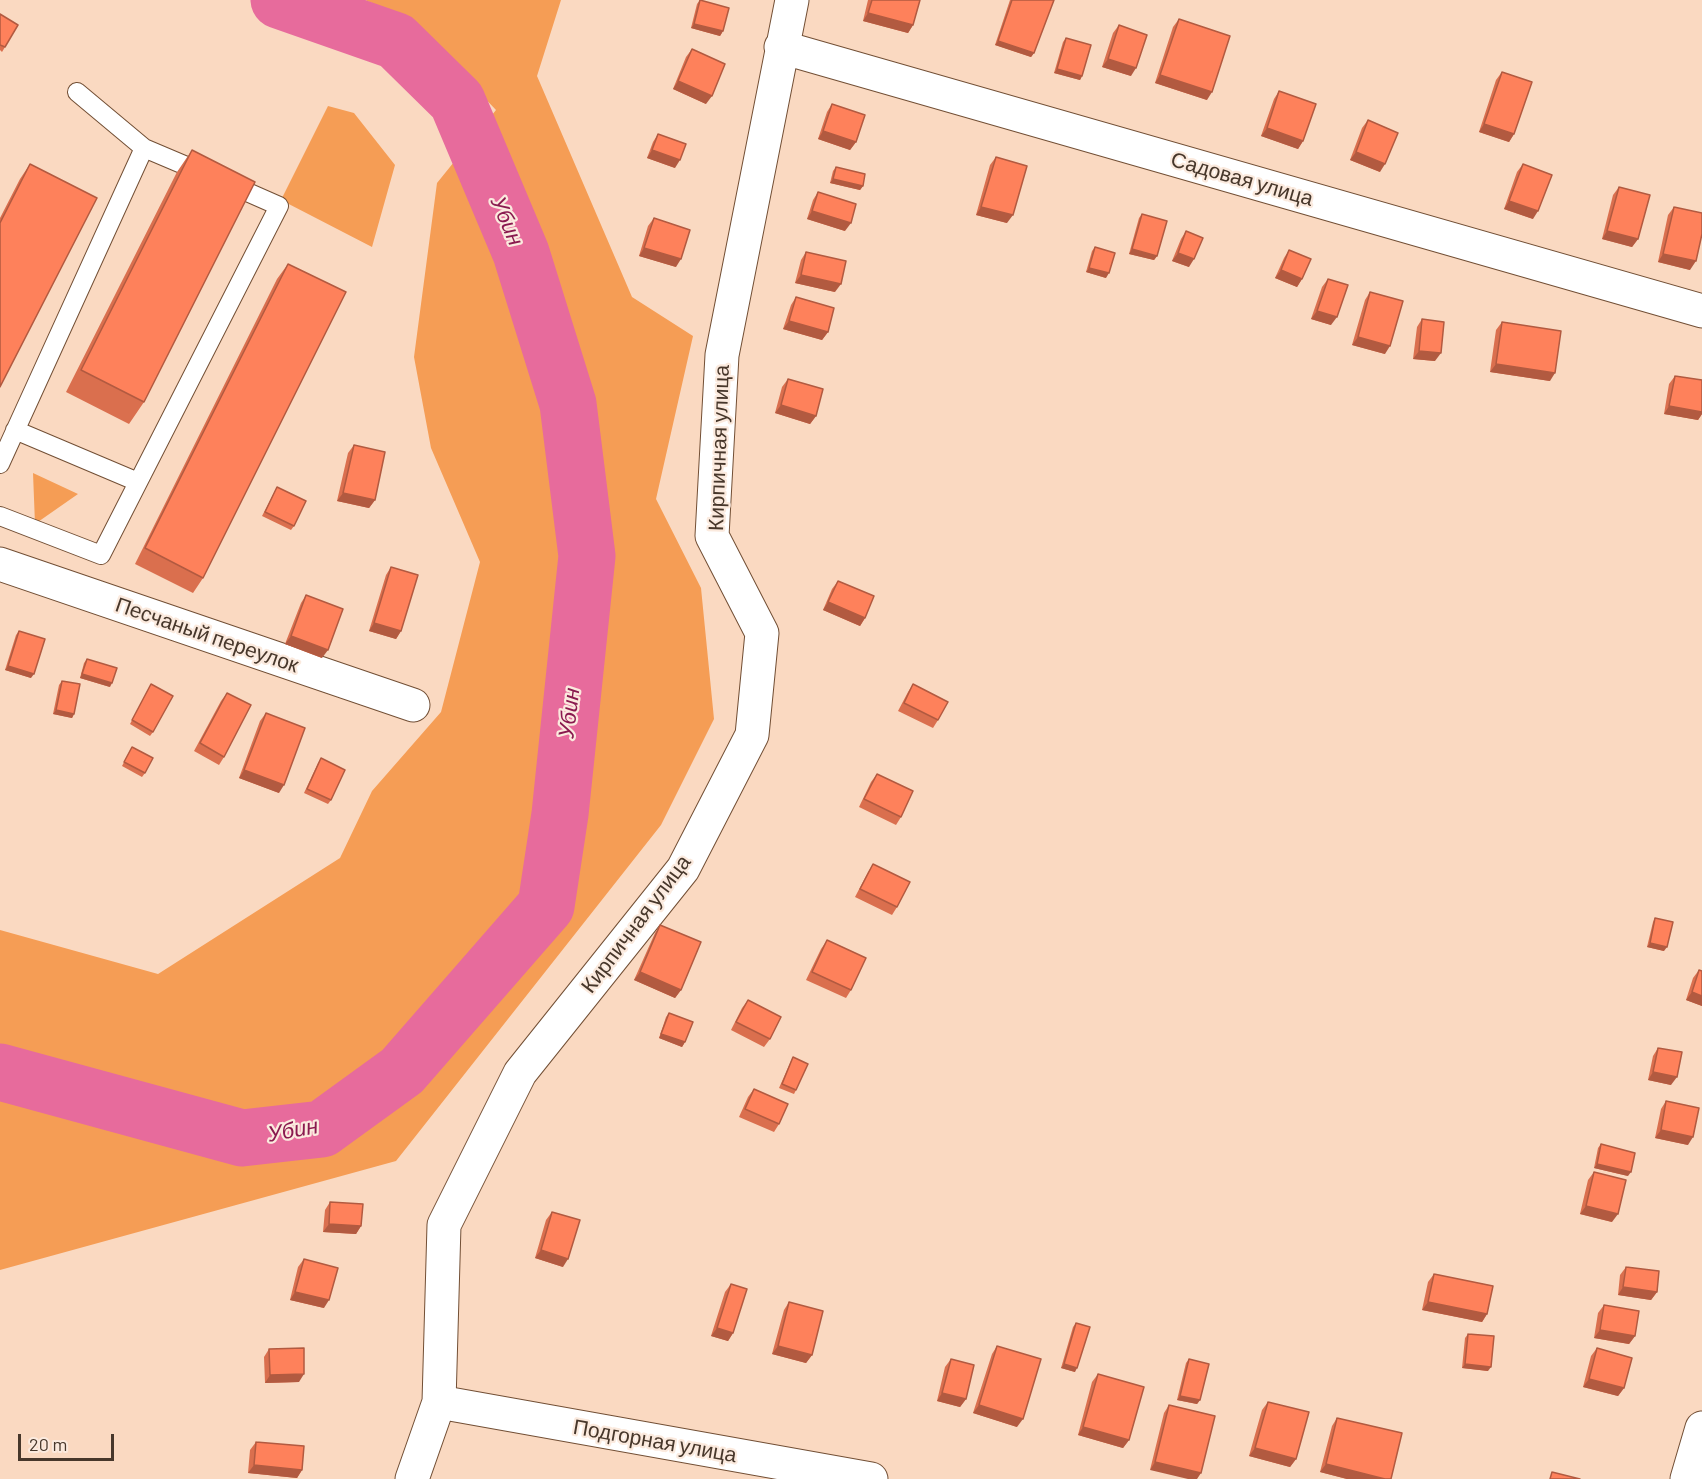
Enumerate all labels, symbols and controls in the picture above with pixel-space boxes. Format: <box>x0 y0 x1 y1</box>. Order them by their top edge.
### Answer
street label: Садовая улица <box>1168 147 1316 211</box>
water label: Убин <box>485 192 529 250</box>
street label: Кирпичная улица <box>704 364 734 532</box>
street label: Песчаный переулок <box>112 592 302 678</box>
water label: Убин <box>553 686 585 740</box>
street label: Кирпичная улица <box>576 850 696 998</box>
water label: Убин <box>266 1113 320 1147</box>
street label: Подгорная улица <box>571 1414 739 1468</box>
scale bar <box>21 1422 117 1460</box>
text: 20 m <box>29 1433 67 1455</box>

